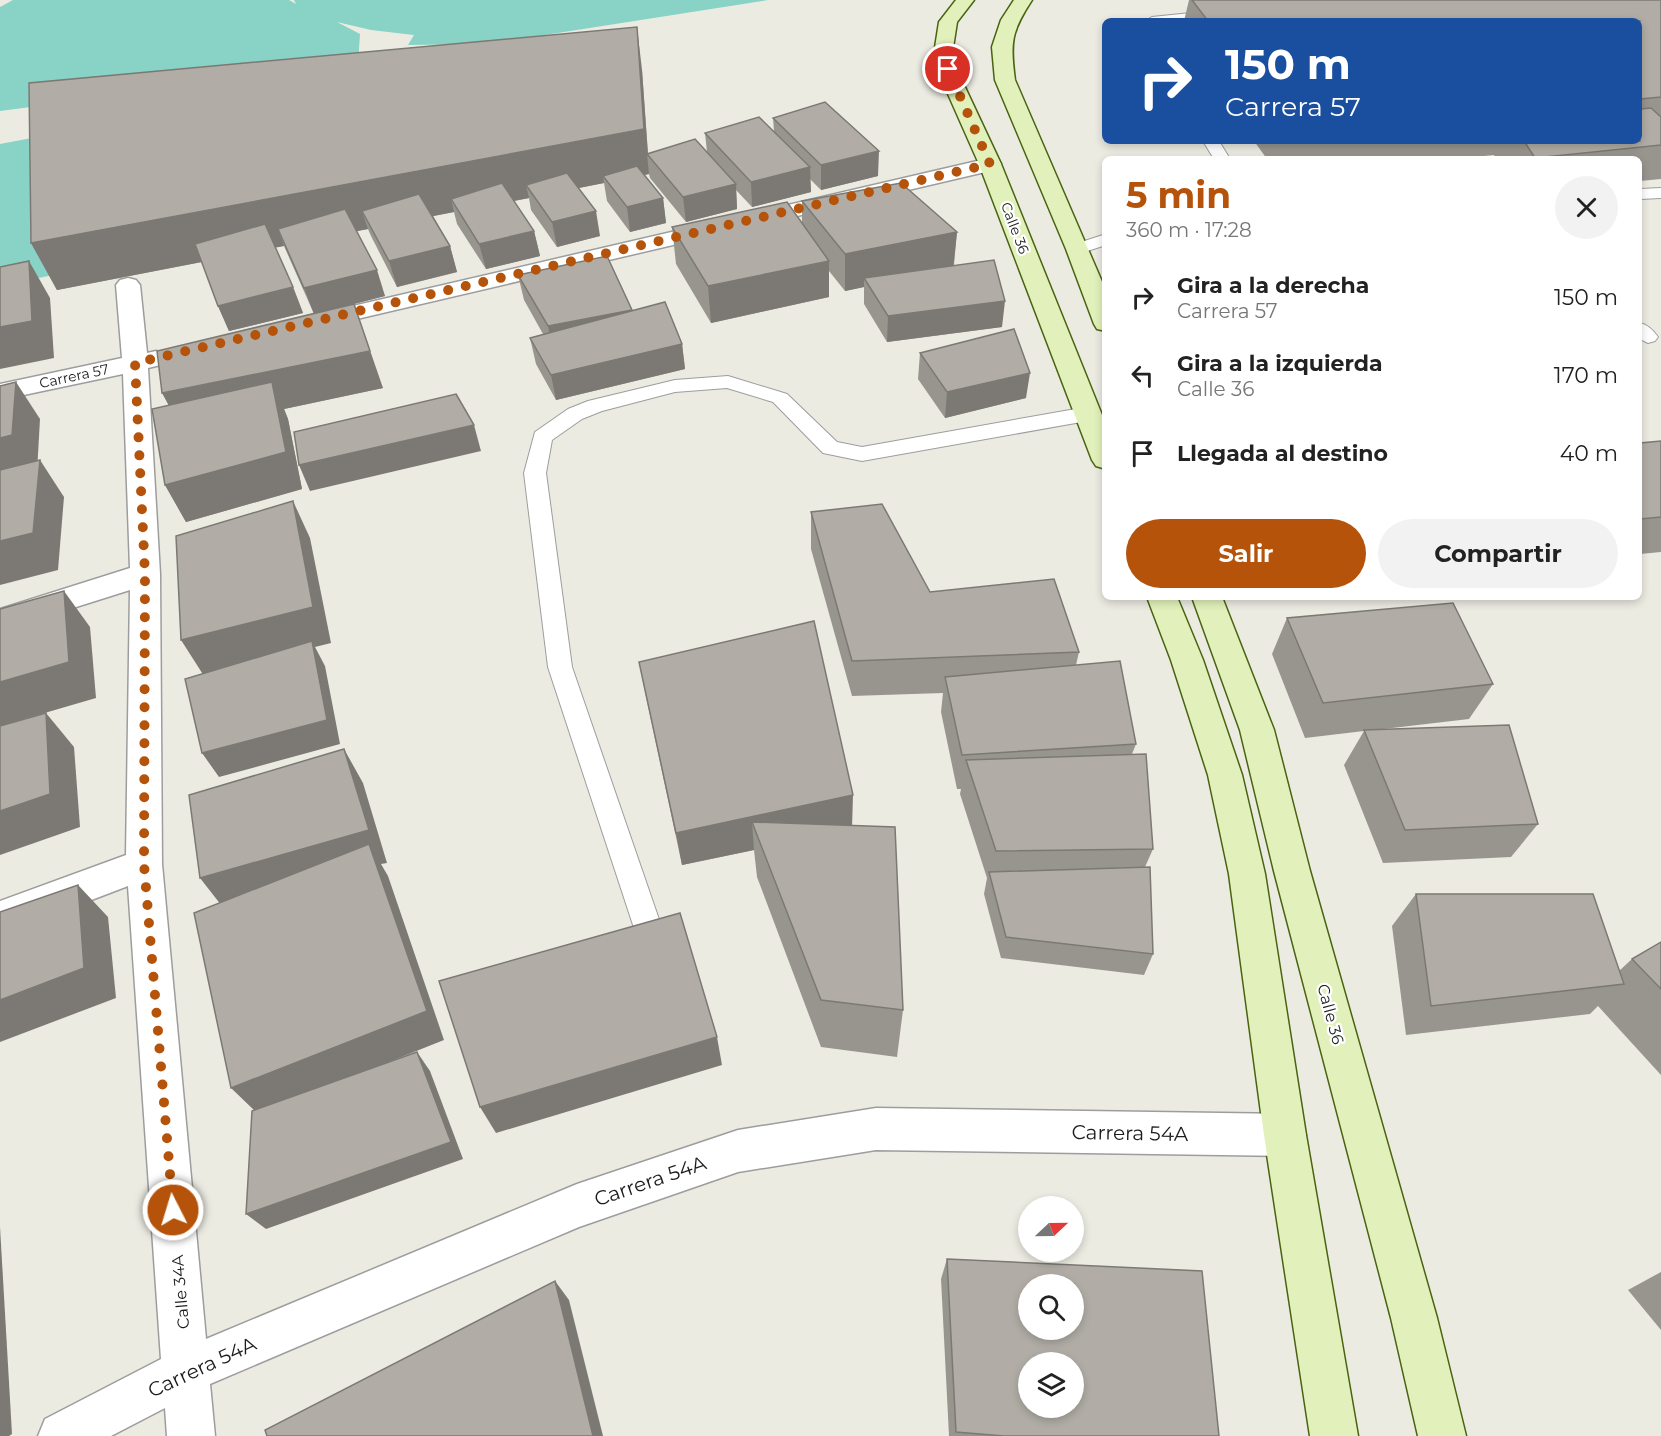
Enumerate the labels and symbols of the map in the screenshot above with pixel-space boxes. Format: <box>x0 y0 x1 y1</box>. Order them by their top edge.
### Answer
pin <box>922 43 973 94</box>
street label: Calle 36 <box>997 199 1033 257</box>
street label: Carrera 57 <box>38 360 110 392</box>
street label: Calle 36 <box>1313 982 1348 1047</box>
street label: Carrera 54A <box>1071 1120 1189 1146</box>
street label: Carrera 54A <box>591 1150 710 1211</box>
position arrow <box>141 1178 205 1242</box>
north arrow <box>1018 1196 1084 1262</box>
street label: Calle 34A <box>168 1254 193 1330</box>
street label: Carrera 54A <box>144 1331 261 1403</box>

